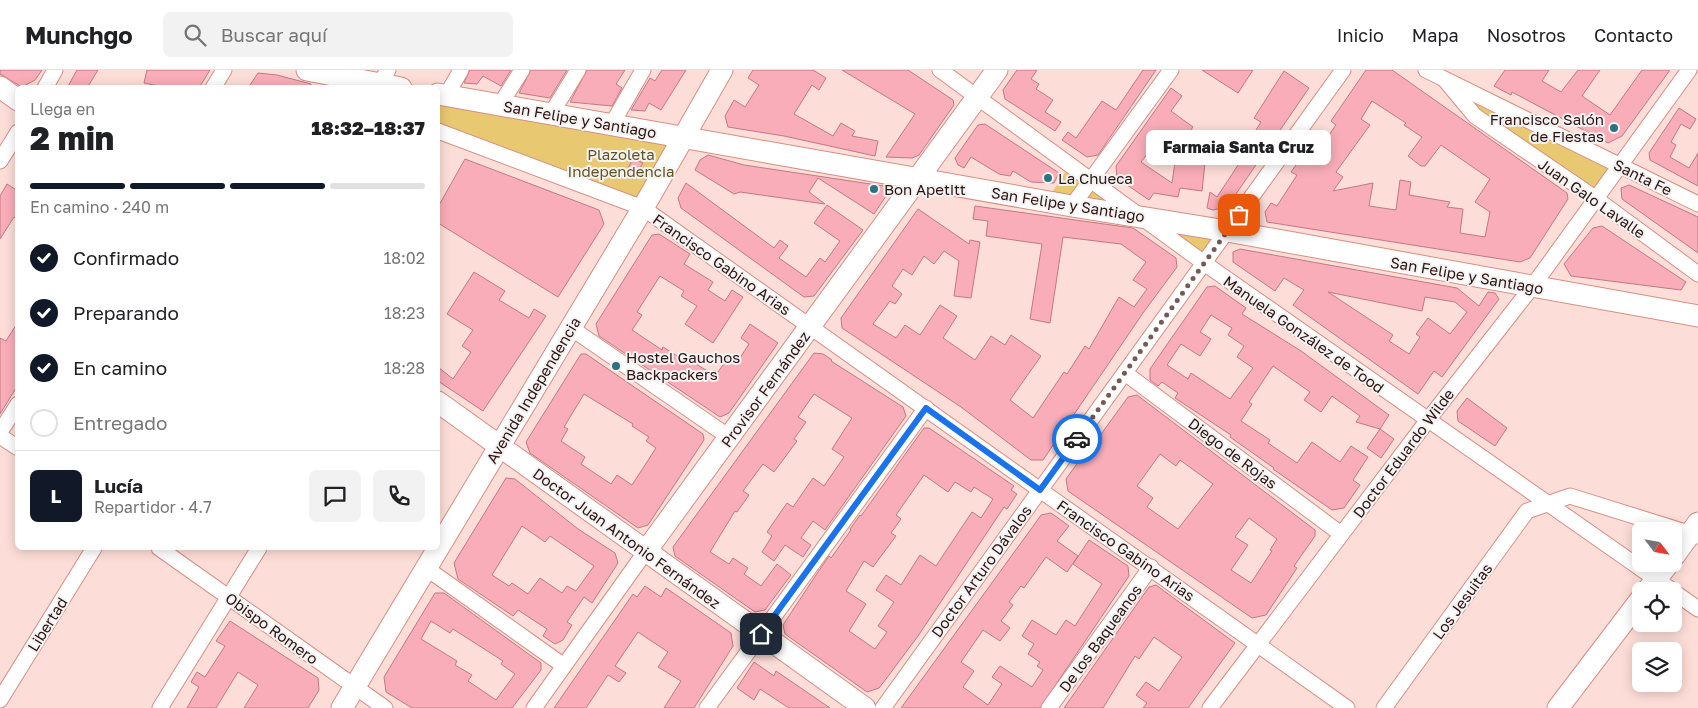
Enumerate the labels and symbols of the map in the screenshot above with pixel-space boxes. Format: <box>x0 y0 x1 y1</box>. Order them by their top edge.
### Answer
street label: San Felipe y Santiago <box>502 97 658 141</box>
place label: Francisco Salón de Fiestas <box>1490 110 1604 145</box>
marker: Francisco Salón de Fiestas <box>1608 122 1620 134</box>
callout: Farmaia Santa Cruz <box>1146 130 1332 165</box>
park label: Plazoleta Independencia <box>568 145 674 180</box>
street label: Juan Galo Lavalle <box>1535 154 1649 242</box>
street label: Santa Fe <box>1611 155 1675 199</box>
place label: La Chueca <box>1058 169 1133 187</box>
marker: La Chueca <box>1042 172 1054 184</box>
place label: Bon Apetitt <box>884 180 966 198</box>
marker: Bon Apetitt <box>868 183 880 195</box>
street label: San Felipe y Santiago <box>990 183 1146 225</box>
pin <box>1218 194 1260 236</box>
street label: Francisco Gabino Arias <box>650 210 794 318</box>
street label: San Felipe y Santiago <box>1389 253 1545 297</box>
street label: Manuela González de Tood <box>1220 272 1388 396</box>
street label: Avenida Independencia <box>482 314 584 466</box>
street label: Provisor Fernández <box>717 327 813 451</box>
place label: Hostel Gauchos Backpackers <box>626 348 740 383</box>
marker: Hostel Gauchos Backpackers <box>610 360 622 372</box>
street label: Doctor Eduardo Wilde <box>1349 385 1458 521</box>
courier <box>1052 414 1102 464</box>
street label: Diego de Rojas <box>1185 414 1281 492</box>
street label: Doctor Juan Antonio Fernández <box>530 464 724 612</box>
street label: Francisco Gabino Arias <box>1054 496 1198 604</box>
street label: Doctor Arturo Dávalos <box>927 501 1035 640</box>
north arrow <box>1632 522 1682 572</box>
street label: Los Jesuitas <box>1428 559 1496 643</box>
street label: De los Baqueanos <box>1055 581 1145 695</box>
street label: Obispo Romero <box>222 588 322 668</box>
street label: Libertad <box>23 594 71 654</box>
pin <box>740 613 782 655</box>

